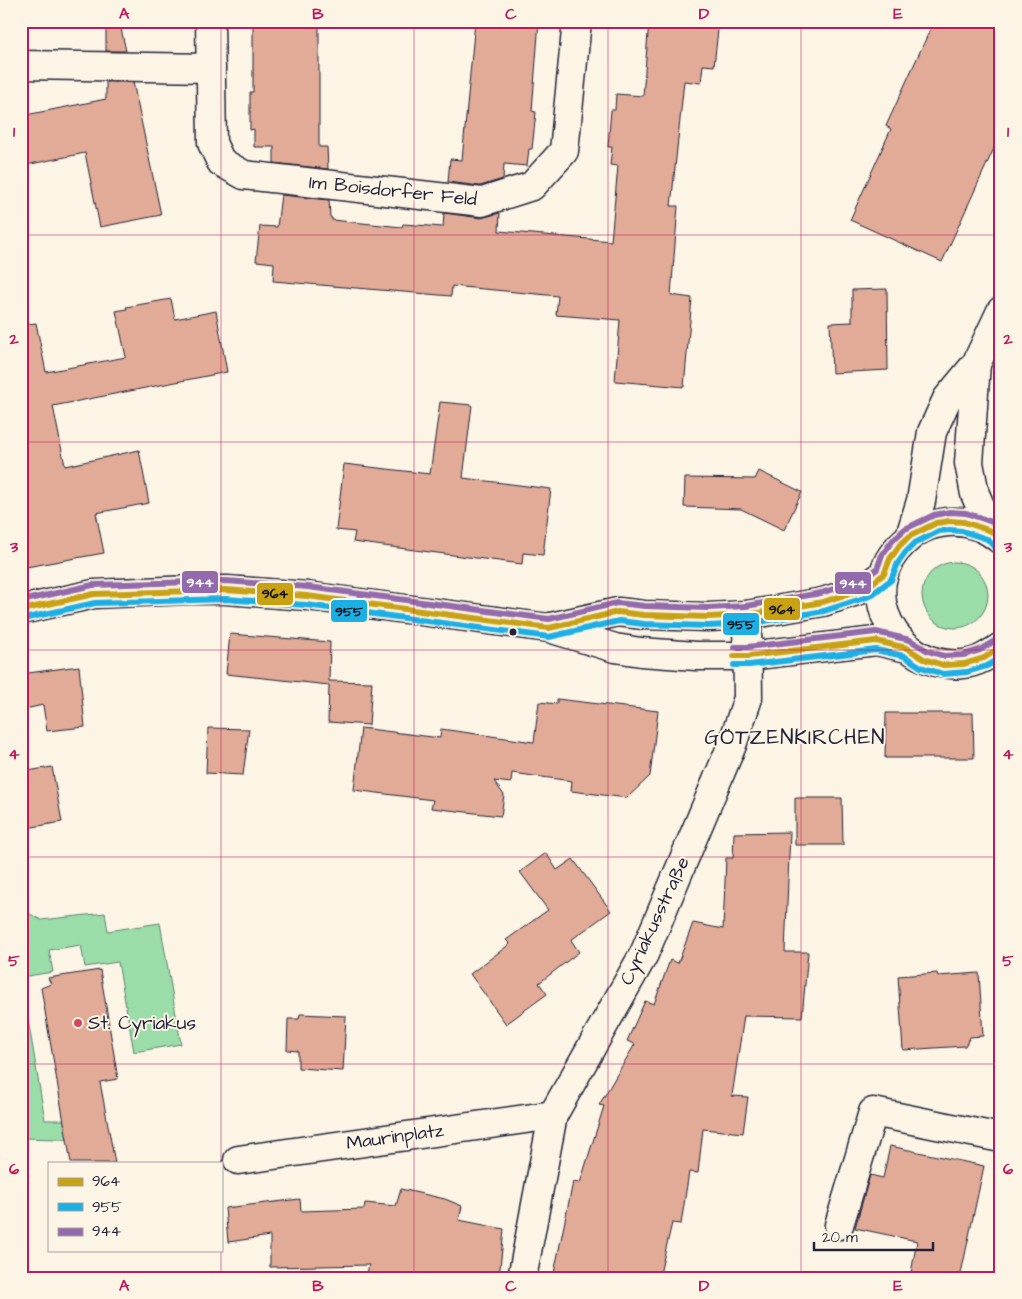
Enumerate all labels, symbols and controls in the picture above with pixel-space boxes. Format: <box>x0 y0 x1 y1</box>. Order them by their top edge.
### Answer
text: A <box>119 3 130 25</box>
text: B <box>312 3 324 25</box>
text: C <box>505 3 517 25</box>
text: D <box>699 3 710 25</box>
text: E <box>893 3 903 25</box>
text: 1 <box>13 121 16 143</box>
text: 1 <box>1007 121 1010 143</box>
street label: Im Boisdorfer Feld <box>308 169 479 213</box>
text: 2 <box>8 328 19 350</box>
text: 2 <box>1002 328 1013 350</box>
text: 3 <box>9 536 19 558</box>
text: 3 <box>1003 536 1013 558</box>
line badge: 944 <box>181 570 219 594</box>
line badge: 944 <box>834 571 872 595</box>
text: 944 <box>186 573 214 593</box>
text: 944 <box>839 574 867 594</box>
line badge: 964 <box>256 582 294 606</box>
text: 964 <box>262 584 289 604</box>
line badge: 964 <box>763 597 801 621</box>
line badge: 955 <box>330 599 368 623</box>
text: 964 <box>769 600 796 620</box>
text: 955 <box>335 602 364 622</box>
line badge: 955 <box>722 612 760 636</box>
text: 955 <box>727 615 756 635</box>
unlabelled marker <box>508 627 518 637</box>
district label: GÖTZENKIRCHEN <box>705 723 885 752</box>
text: 4 <box>9 743 20 765</box>
text: 4 <box>1003 743 1014 765</box>
street label: Cyriakusstraße <box>613 852 697 990</box>
text: 5 <box>8 950 20 972</box>
text: 5 <box>1002 950 1014 972</box>
place label: St. Cyriakus <box>88 1010 196 1038</box>
marker: St. Cyriakus <box>72 1017 84 1029</box>
street label: Maurinplatz <box>344 1117 446 1157</box>
text: 6 <box>9 1158 19 1180</box>
text: 6 <box>1003 1158 1013 1180</box>
legend <box>48 1162 222 1252</box>
text: 964 <box>92 1171 120 1192</box>
text: 955 <box>92 1197 122 1218</box>
scale bar <box>814 1219 933 1251</box>
text: 944 <box>92 1221 121 1242</box>
text: 20 m <box>822 1227 858 1248</box>
text: A <box>119 1275 130 1297</box>
text: B <box>312 1275 324 1297</box>
text: C <box>505 1275 517 1297</box>
text: D <box>699 1275 710 1297</box>
text: E <box>893 1275 903 1297</box>

